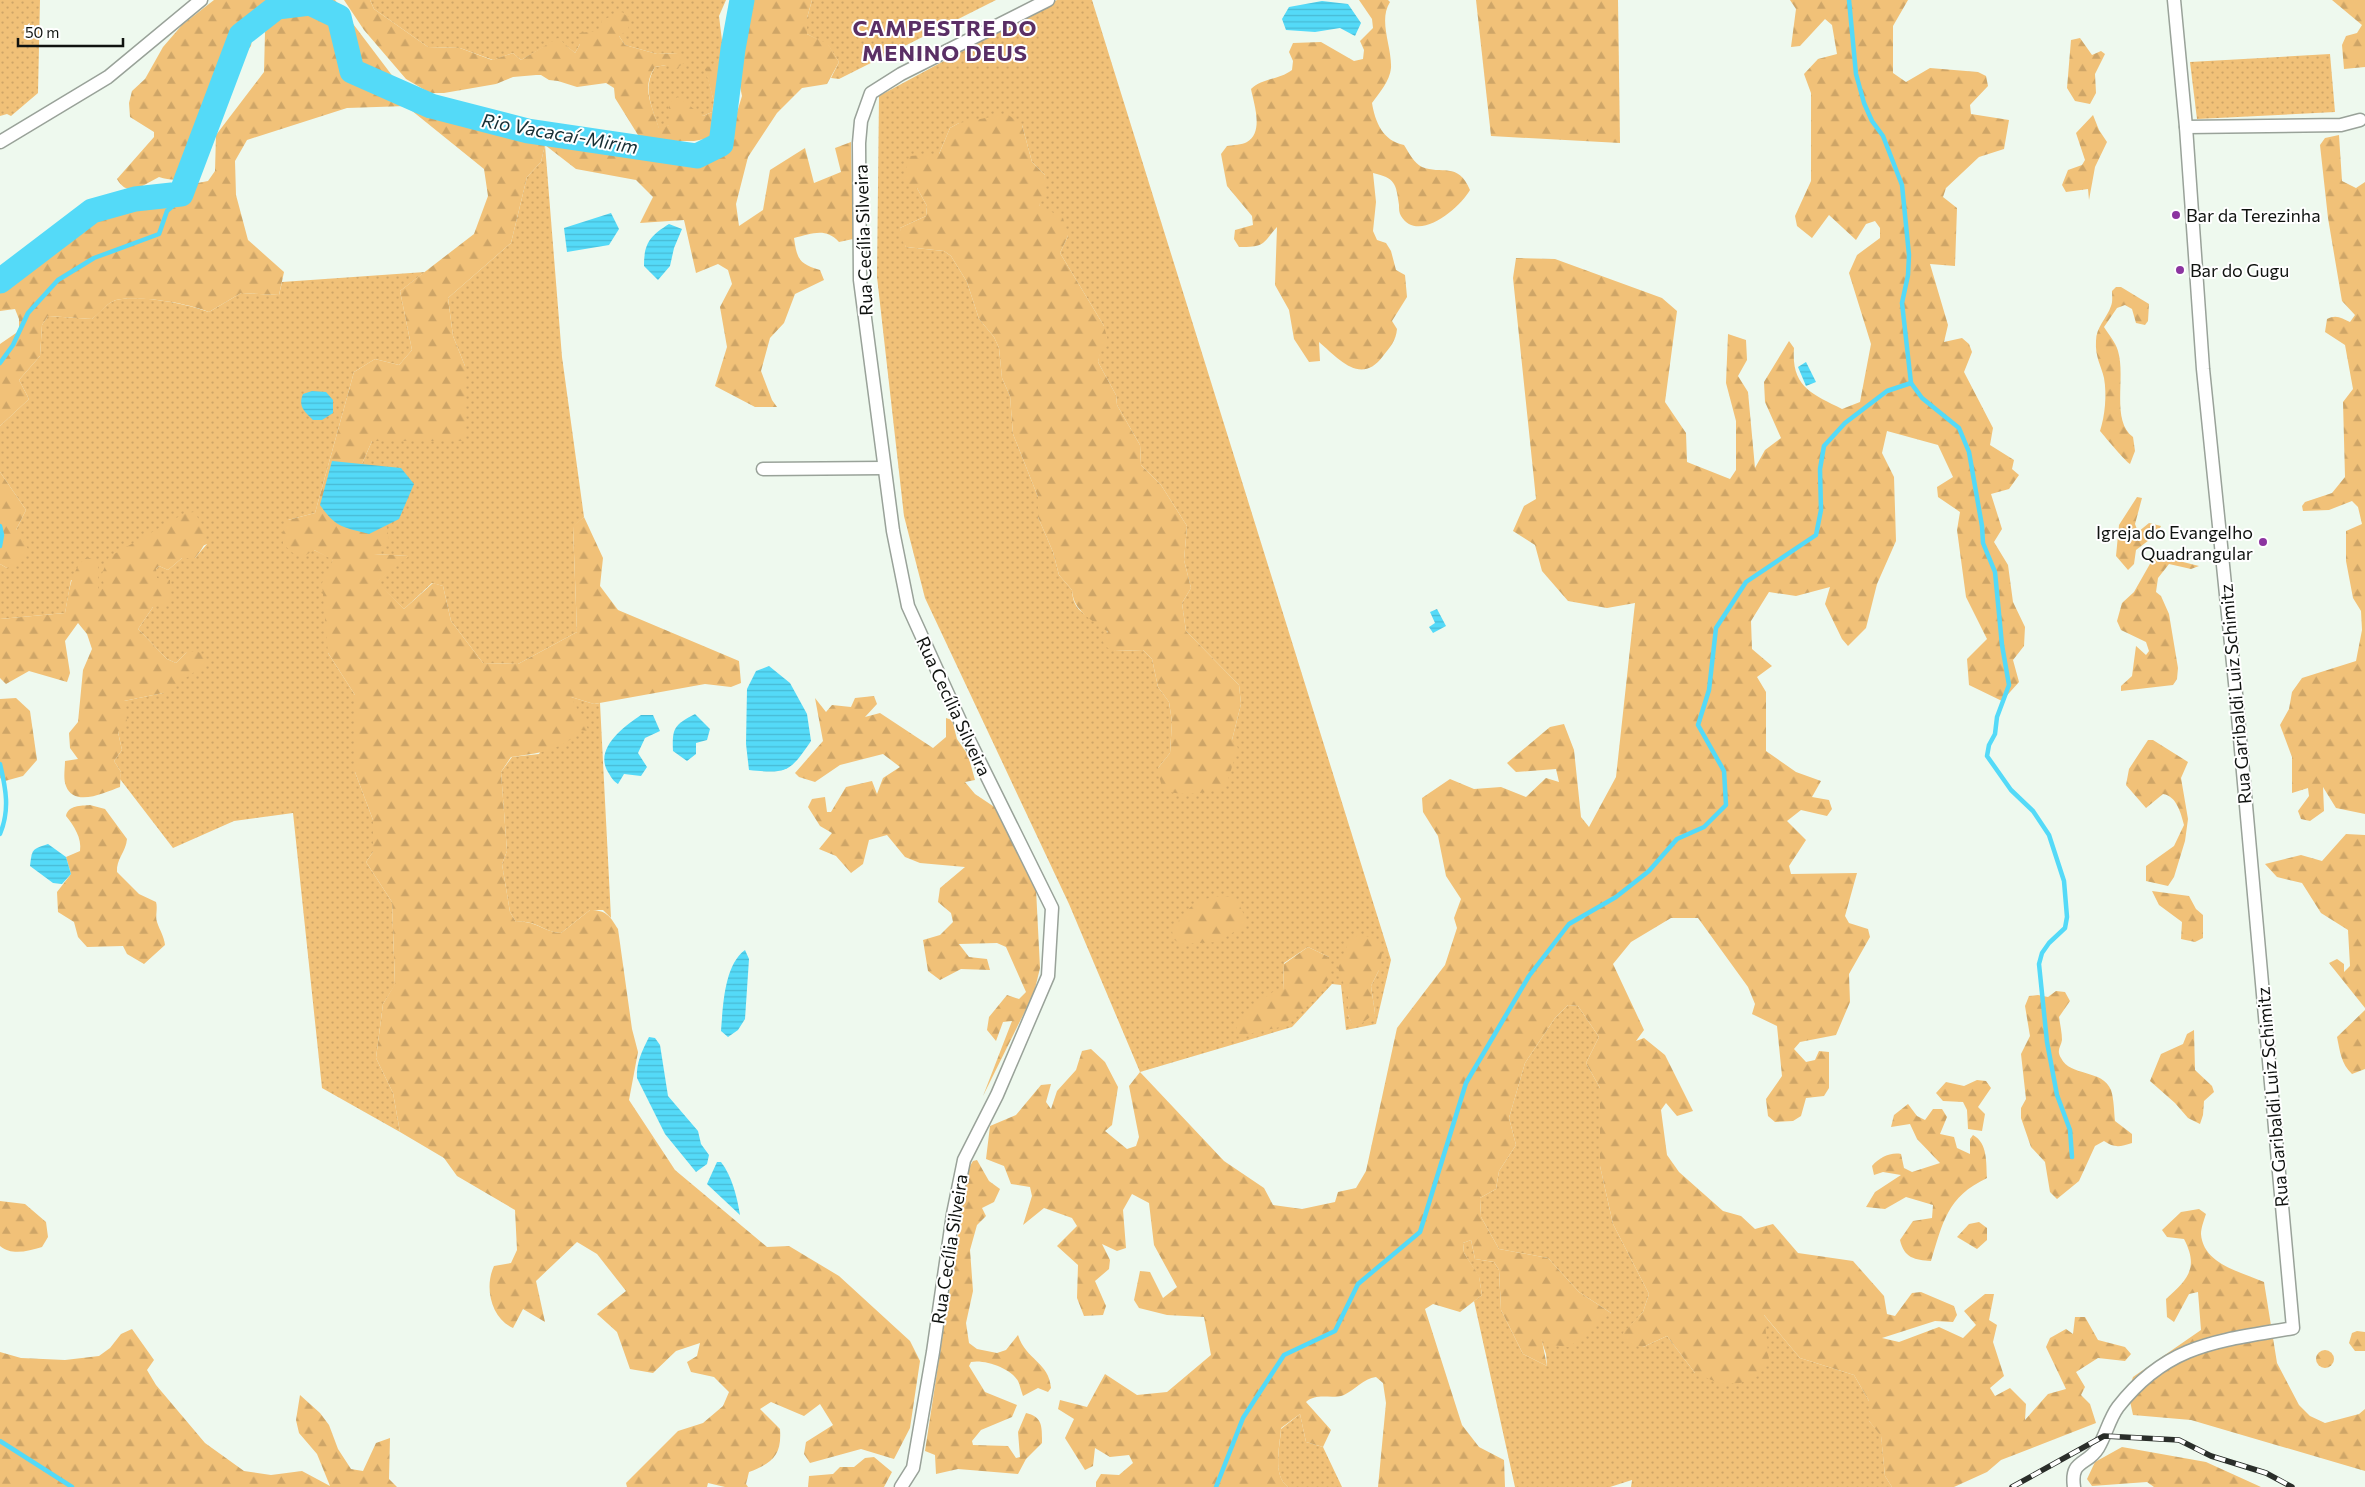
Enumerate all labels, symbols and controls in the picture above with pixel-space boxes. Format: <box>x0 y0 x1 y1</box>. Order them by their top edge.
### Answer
district label: CAMPESTRE DO MENINO DEUS <box>852 14 1038 66</box>
scale bar <box>18 15 122 47</box>
text: 50 m <box>25 23 59 41</box>
water label: Rio Vacacaí-Mirim <box>480 108 640 158</box>
street label: Rua Cecília Silveira <box>849 164 877 316</box>
place label: Bar da Terezinha <box>2186 204 2321 226</box>
marker: Bar da Terezinha <box>2170 209 2182 221</box>
place label: Bar do Gugu <box>2190 259 2289 281</box>
marker: Bar do Gugu <box>2174 264 2186 276</box>
place label: Igreja do Evangelho Quadrangular <box>2096 521 2253 564</box>
marker: Igreja do Evangelho Quadrangular <box>2257 536 2269 548</box>
street label: Rua Garibaldi Luiz Schimitz <box>2214 583 2256 805</box>
street label: Rua Cecília Silveira <box>912 633 996 779</box>
street label: Rua Garibaldi Luiz Schimitz <box>2251 986 2293 1208</box>
street label: Rua Cecília Silveira <box>926 1172 972 1326</box>

